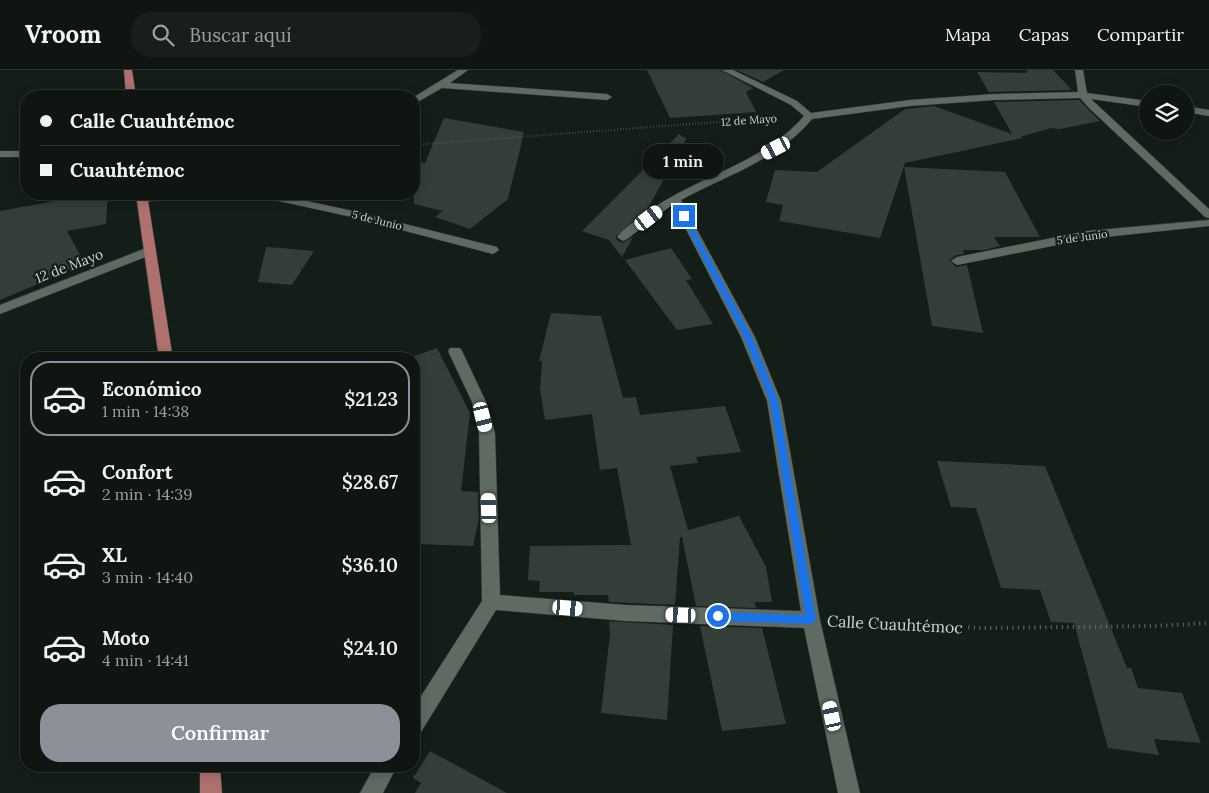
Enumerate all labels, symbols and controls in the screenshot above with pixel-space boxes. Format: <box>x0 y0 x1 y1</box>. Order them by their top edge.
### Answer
search box <box>131 12 481 57</box>
text: Vroom <box>25 19 101 50</box>
icon: search <box>149 21 177 49</box>
text: Buscar aquí <box>189 23 291 47</box>
text: Mapa <box>945 23 991 46</box>
text: Capas <box>1019 23 1069 46</box>
text: Compartir <box>1097 23 1184 46</box>
map controls <box>1139 85 1194 140</box>
button: layers <box>1139 85 1194 140</box>
text: Calle Cuauhtémoc <box>70 109 234 133</box>
street label: 12 de Mayo <box>721 111 777 129</box>
car <box>759 135 792 161</box>
callout: 1 min <box>643 144 725 178</box>
text: 1 min <box>663 151 703 171</box>
text: Cuauhtémoc <box>70 158 184 182</box>
car <box>632 203 665 233</box>
route end <box>673 205 695 227</box>
street label: 5 de Junio <box>350 207 404 233</box>
street label: 5 de Junio <box>1056 227 1108 247</box>
street label: 12 de Mayo <box>32 245 106 287</box>
icon: car <box>42 376 87 421</box>
text: Económico <box>102 377 202 401</box>
text: $21.23 <box>344 387 398 411</box>
text: 1 min · 14:38 <box>102 401 189 421</box>
car <box>472 401 493 433</box>
icon: car <box>42 459 87 504</box>
text: Confort <box>102 460 173 484</box>
text: $28.67 <box>342 470 398 494</box>
text: 2 min · 14:39 <box>102 484 192 504</box>
car <box>480 493 497 523</box>
icon: car <box>42 542 87 587</box>
text: XL <box>102 543 127 567</box>
text: $36.10 <box>342 553 398 577</box>
text: 3 min · 14:40 <box>102 567 193 587</box>
car <box>552 599 583 617</box>
route start <box>707 605 729 627</box>
car <box>665 607 696 623</box>
street label: Calle Cuauhtémoc <box>827 610 963 638</box>
icon: car <box>42 625 87 670</box>
text: Moto <box>102 626 149 650</box>
text: $24.10 <box>343 636 398 660</box>
text: 4 min · 14:41 <box>102 650 189 670</box>
car <box>821 700 842 732</box>
button: Confirmar <box>40 704 400 762</box>

